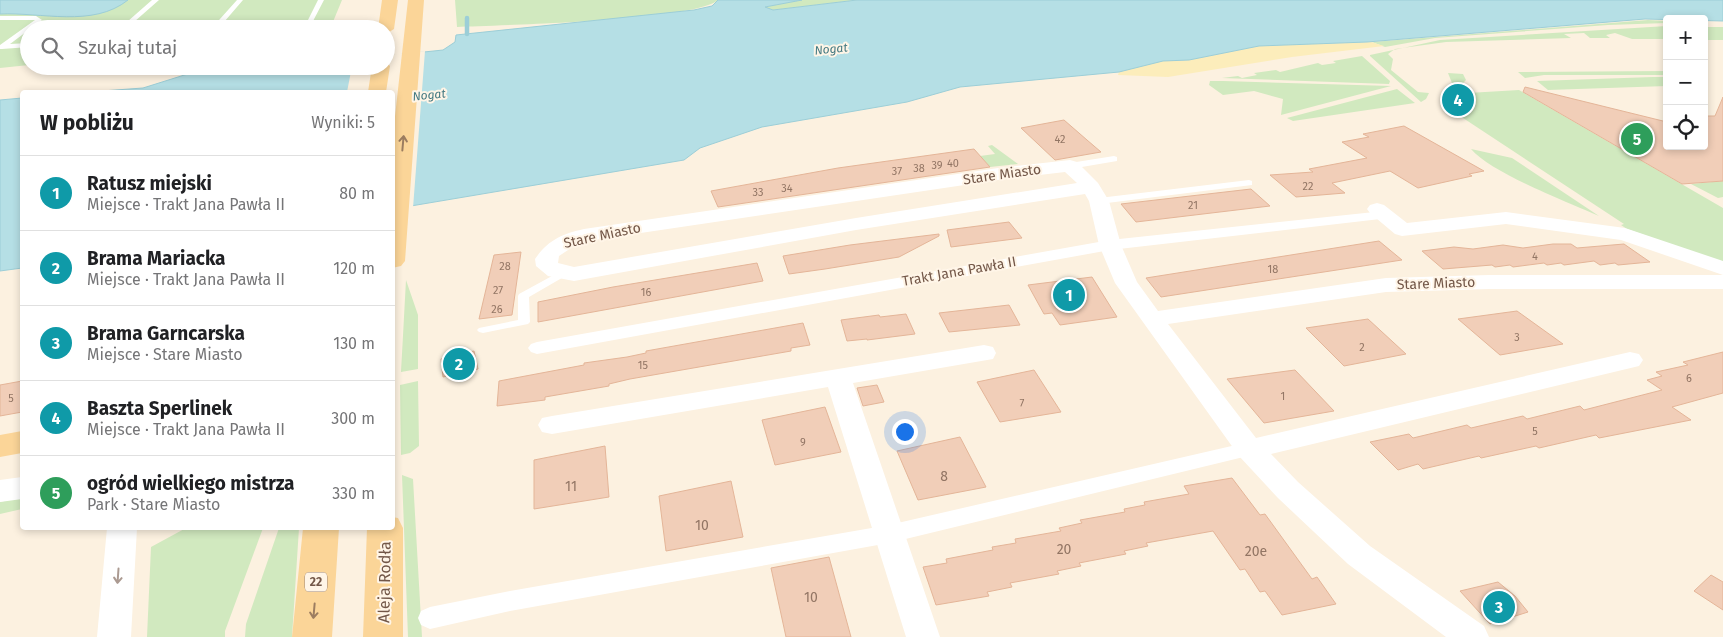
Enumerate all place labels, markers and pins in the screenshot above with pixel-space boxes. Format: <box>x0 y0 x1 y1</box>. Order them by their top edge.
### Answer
pin: 4 <box>1442 81 1474 119</box>
pin: 5 <box>1621 120 1653 158</box>
pin: 1 <box>1053 276 1085 314</box>
pin: 2 <box>443 345 475 383</box>
pin: 3 <box>1483 588 1515 626</box>

